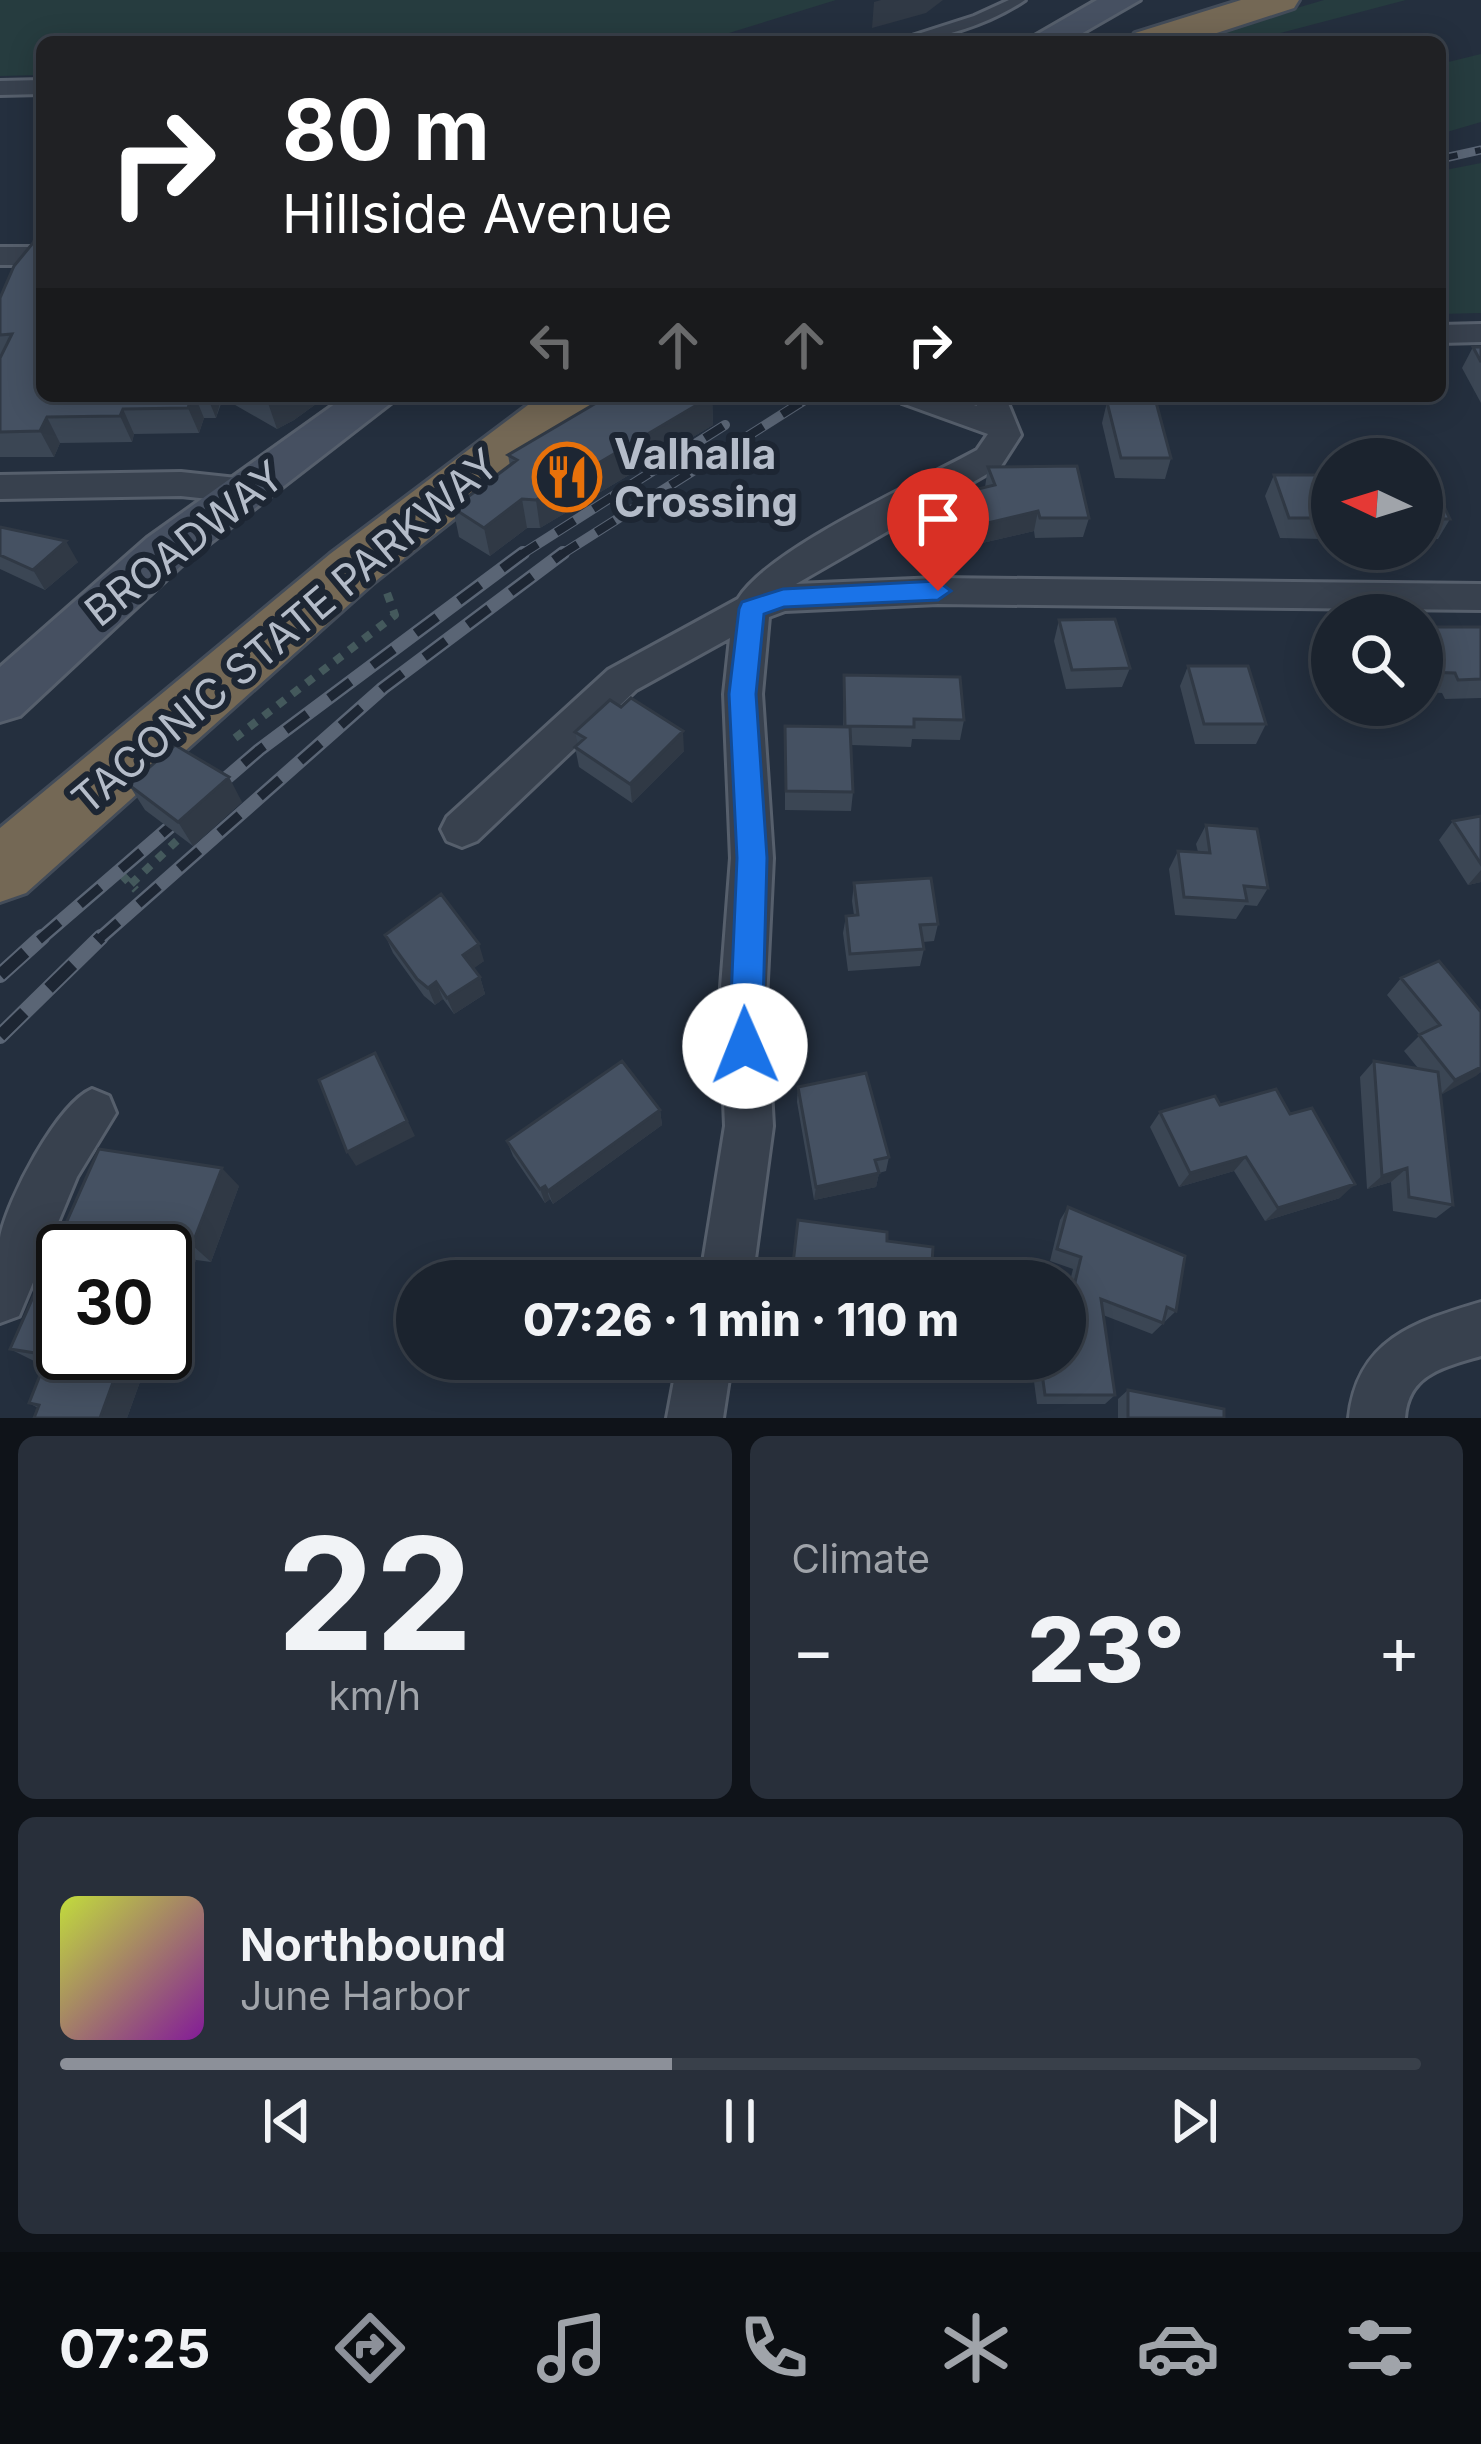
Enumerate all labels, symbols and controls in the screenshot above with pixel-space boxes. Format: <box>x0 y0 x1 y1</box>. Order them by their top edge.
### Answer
text: 80 m <box>282 79 490 180</box>
icon: right <box>84 84 240 240</box>
text: Hillside Avenue <box>282 181 672 246</box>
icon: left <box>519 312 585 378</box>
icon: ahead <box>645 312 711 378</box>
icon: ahead <box>771 312 837 378</box>
icon: right <box>897 312 963 378</box>
place label: Valhalla Crossing <box>614 428 798 527</box>
street label: TACONIC STATE PARKWAY <box>62 438 508 824</box>
north arrow <box>1311 438 1443 570</box>
map controls <box>1311 438 1443 726</box>
restaurant icon: Valhalla Crossing <box>532 442 602 512</box>
street label: BROADWAY <box>75 450 293 636</box>
pin <box>887 468 989 591</box>
icon: arrive <box>905 486 971 552</box>
button: search <box>1311 594 1443 726</box>
position arrow <box>682 983 808 1109</box>
speed limit sign: 30 <box>36 1224 192 1380</box>
text: 07:26 · 1 min · 110 m <box>523 1292 959 1347</box>
text: 22 <box>276 1499 473 1688</box>
text: Climate <box>792 1535 930 1582</box>
text: 23° <box>1027 1595 1185 1704</box>
text: − <box>792 1610 835 1690</box>
text: + <box>1377 1610 1421 1690</box>
text: km/h <box>328 1672 421 1719</box>
text: Northbound <box>240 1917 506 1972</box>
text: June Harbor <box>240 1972 470 2019</box>
icon: previous <box>254 2088 320 2154</box>
icon: pause <box>707 2088 773 2154</box>
icon: next <box>1161 2088 1227 2154</box>
icon: directions <box>328 2306 412 2390</box>
icon: music <box>530 2306 614 2390</box>
icon: phone <box>732 2306 816 2390</box>
icon: climate <box>934 2306 1018 2390</box>
icon: car <box>1136 2306 1220 2390</box>
icon: filters <box>1338 2306 1422 2390</box>
text: 07:25 <box>59 2316 210 2381</box>

